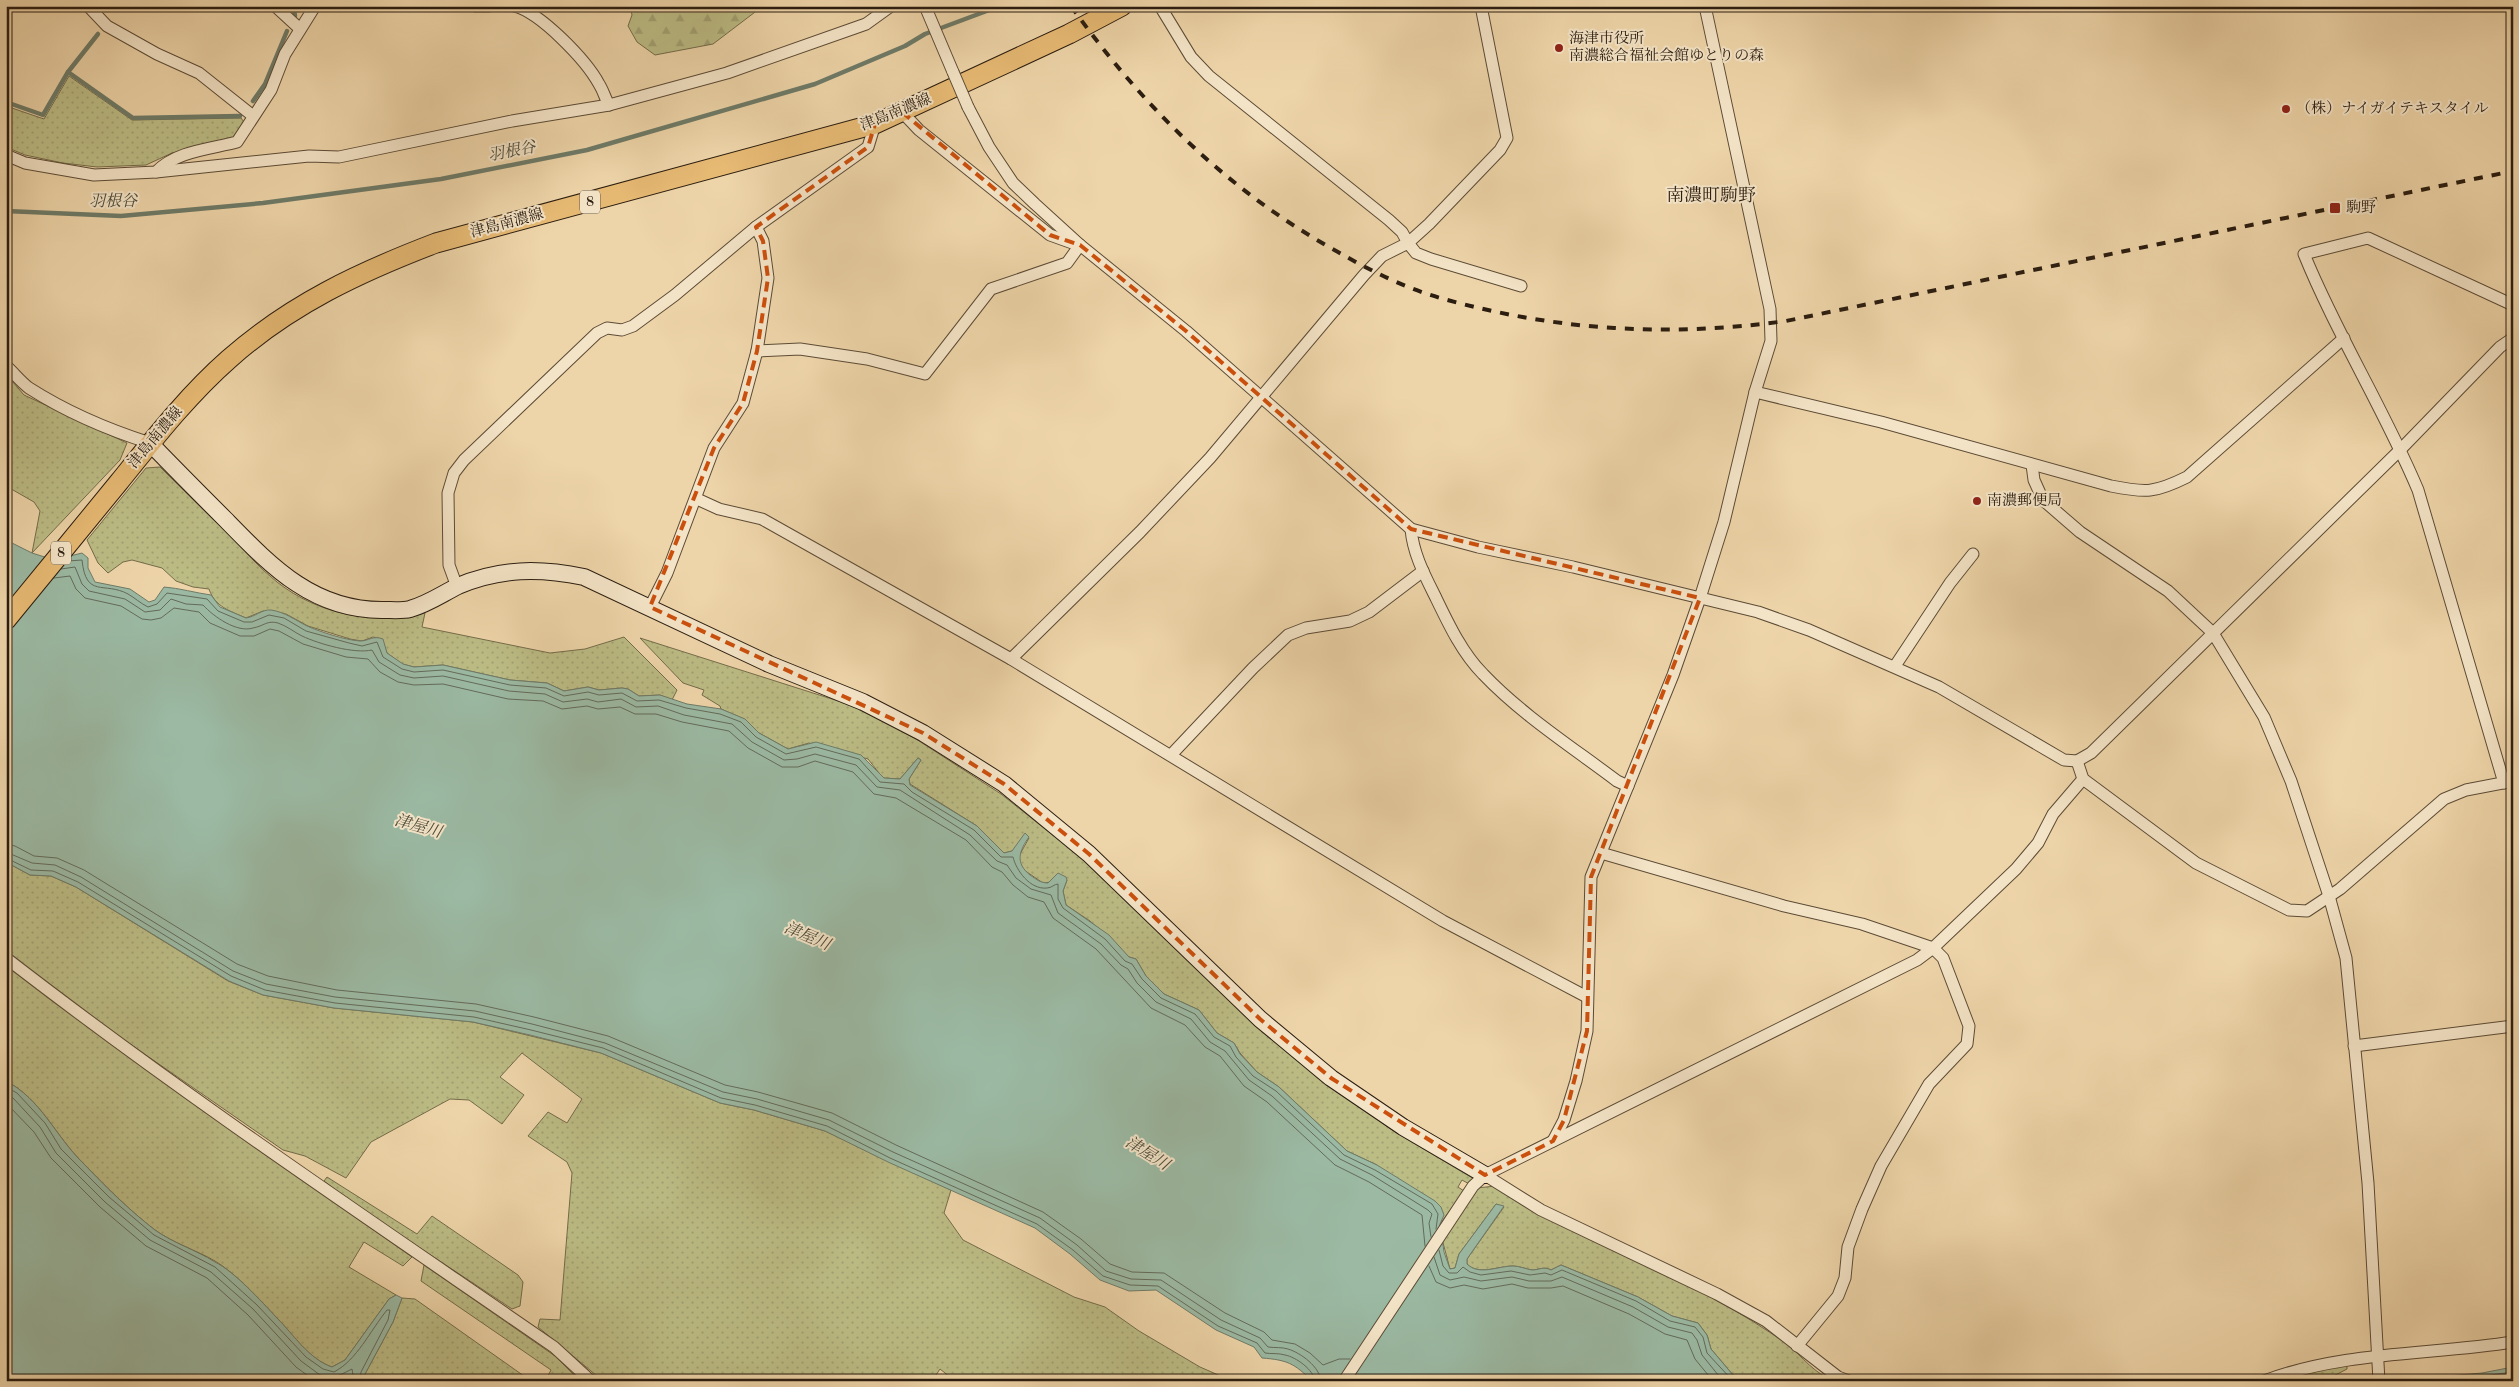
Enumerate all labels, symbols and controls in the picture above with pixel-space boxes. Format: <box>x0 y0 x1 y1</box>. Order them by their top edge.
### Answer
place label: 海津市役所 南濃総合福祉会館ゆとりの森 <box>1569 30 1764 64</box>
marker: 海津市役所 南濃総合福祉会館ゆとりの森 <box>1553 42 1565 54</box>
street label: 津島南濃線 <box>858 90 934 134</box>
place label: （株）ナイガイテキスタイル <box>2296 100 2488 117</box>
marker: （株）ナイガイテキスタイル <box>2280 103 2292 115</box>
water label: 羽根谷 <box>487 137 538 164</box>
district label: 南濃町駒野 <box>1666 185 1756 205</box>
road number: 8 <box>580 190 600 213</box>
water label: 羽根谷 <box>89 192 138 210</box>
place label: 駒野 <box>2346 199 2376 216</box>
marker: 駒野 <box>2328 201 2342 215</box>
street label: 津島南濃線 <box>468 205 545 241</box>
street label: 津島南濃線 <box>125 403 186 472</box>
place label: 南濃郵便局 <box>1987 492 2062 509</box>
marker: 南濃郵便局 <box>1971 495 1983 507</box>
road number: 8 <box>51 542 71 564</box>
water label: 津屋川 <box>393 811 446 842</box>
water label: 津屋川 <box>782 918 835 955</box>
water label: 津屋川 <box>1122 1133 1174 1175</box>

